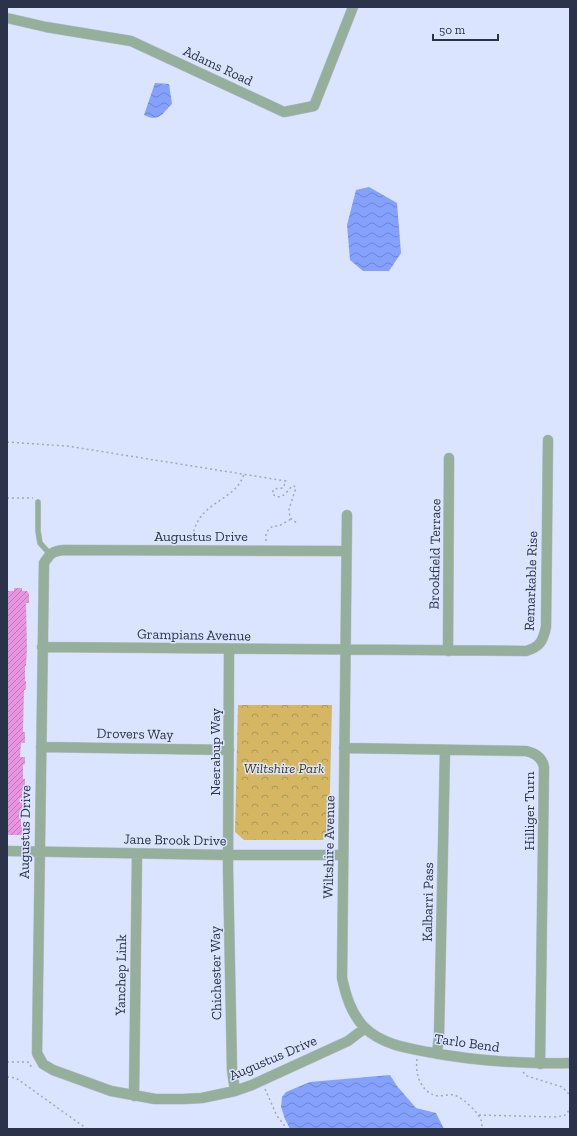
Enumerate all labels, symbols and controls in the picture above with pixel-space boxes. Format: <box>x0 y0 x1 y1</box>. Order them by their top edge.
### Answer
scale bar <box>433 16 498 42</box>
text: 50 m <box>439 23 466 37</box>
street label: Adams Road <box>180 42 256 90</box>
street label: Brookfield Terrace <box>426 498 444 610</box>
street label: Augustus Drive <box>154 528 248 545</box>
street label: Remarkable Rise <box>521 530 541 631</box>
street label: Grampians Avenue <box>137 626 252 645</box>
street label: Neerabup Way <box>207 707 224 796</box>
street label: Drovers Way <box>96 725 174 743</box>
park label: Wiltshire Park <box>244 760 324 777</box>
street label: Hilliger Turn <box>521 771 538 851</box>
street label: Augustus Drive <box>16 785 34 879</box>
street label: Wiltshire Avenue <box>320 795 338 899</box>
street label: Jane Brook Drive <box>124 831 227 849</box>
street label: Kalbarri Pass <box>419 862 437 942</box>
street label: Chichester Way <box>207 925 225 1020</box>
street label: Yanchep Link <box>112 934 130 1017</box>
street label: Tarlo Bend <box>433 1030 501 1056</box>
street label: Augustus Drive <box>227 1032 320 1084</box>

